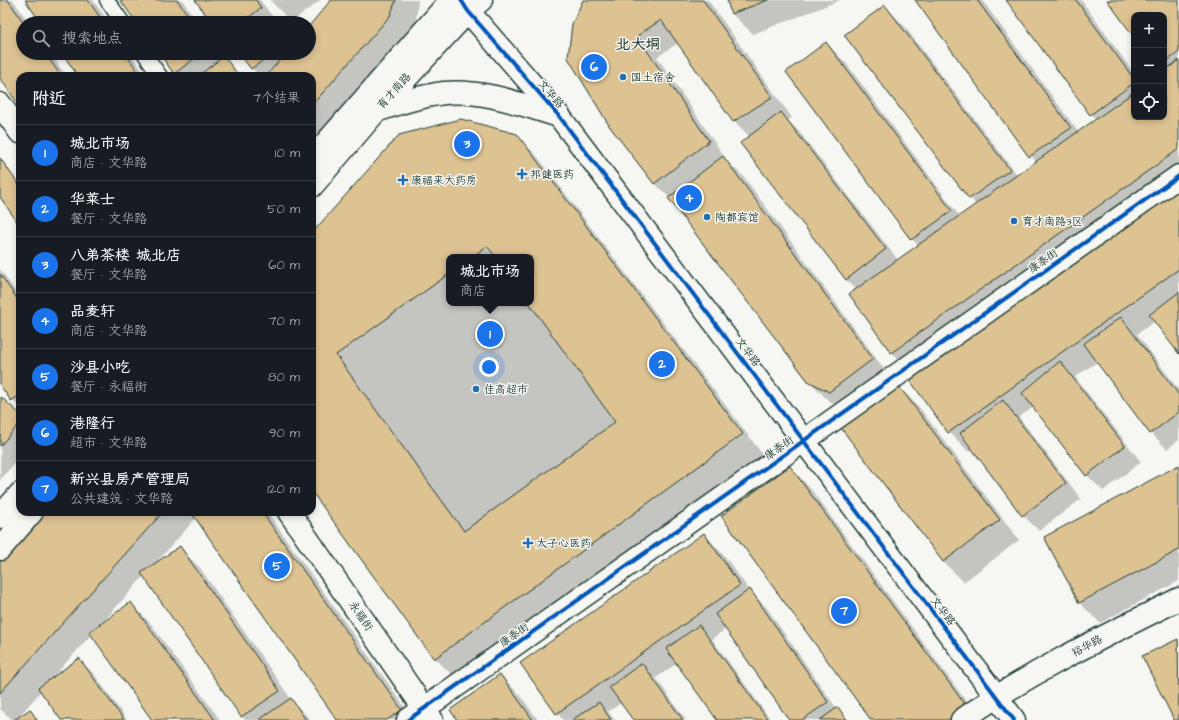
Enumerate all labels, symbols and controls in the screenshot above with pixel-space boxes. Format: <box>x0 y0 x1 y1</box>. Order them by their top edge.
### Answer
map controls <box>1131 12 1167 120</box>
button: + <box>1131 12 1167 48</box>
search box <box>16 16 316 60</box>
icon: search <box>30 27 52 49</box>
text: 搜索地点 <box>62 28 122 49</box>
district label: 北大垌 <box>615 34 661 55</box>
button: − <box>1131 48 1167 84</box>
pin: 6 <box>581 52 607 82</box>
street label: 育才南路 <box>374 70 414 112</box>
place label: 国土宿舍 <box>631 70 675 85</box>
marker: 国土宿舍 <box>618 72 628 82</box>
street label: 文华路 <box>535 77 567 111</box>
button: locate <box>1131 84 1167 120</box>
text: 附近 <box>32 87 66 111</box>
text: 7个结果 <box>253 89 300 107</box>
pin: 3 <box>454 129 480 159</box>
text: 城北市场 <box>70 133 130 154</box>
text: 1 <box>44 144 46 162</box>
text: 10 m <box>275 144 300 162</box>
text: 商店 · 文华路 <box>70 154 147 172</box>
place label: 邦健医药 <box>530 167 574 182</box>
marker: 邦健医药 <box>517 169 527 179</box>
place label: 康福来大药房 <box>411 173 477 188</box>
marker: 康福来大药房 <box>398 175 408 185</box>
pin: 4 <box>676 183 702 213</box>
text: 华莱士 <box>70 189 115 210</box>
text: 2 <box>41 200 49 218</box>
text: 50 m <box>267 200 300 218</box>
text: 餐厅 · 文华路 <box>70 210 147 228</box>
place label: 陶都宾馆 <box>715 210 759 225</box>
marker: 陶都宾馆 <box>702 212 712 222</box>
place label: 育才南路3区 <box>1022 214 1083 229</box>
marker: 育才南路3区 <box>1009 216 1019 226</box>
text: 八弟茶楼 城北店 <box>70 245 181 266</box>
street label: 康泰街 <box>1025 245 1062 277</box>
popup <box>446 254 534 306</box>
text: 3 <box>42 256 48 274</box>
text: 60 m <box>268 256 300 274</box>
text: 城北市场 <box>460 261 520 282</box>
text: 餐厅 · 文华路 <box>70 266 147 284</box>
text: 商店 <box>460 282 486 300</box>
text: 品麦轩 <box>70 301 115 322</box>
text: 4 <box>41 312 49 330</box>
text: 70 m <box>268 312 300 330</box>
pin: 1 <box>477 319 503 349</box>
text: 商店 · 文华路 <box>70 322 147 340</box>
street label: 文华路 <box>732 334 764 370</box>
pin: 2 <box>649 349 675 379</box>
text: 沙县小吃 <box>70 357 130 378</box>
your location <box>479 357 499 377</box>
text: 5 <box>40 368 50 386</box>
text: 80 m <box>268 368 300 386</box>
text: 餐厅 · 永福街 <box>70 378 147 396</box>
place label: 佳高超市 <box>484 382 528 397</box>
marker: 佳高超市 <box>471 384 481 394</box>
text: 港隆行 <box>70 413 115 434</box>
text: 6 <box>41 424 49 442</box>
text: 90 m <box>269 424 300 442</box>
street label: 康泰街 <box>761 432 798 464</box>
text: 超市 · 文华路 <box>70 434 147 452</box>
text: 新兴县房产管理局 <box>70 469 190 490</box>
text: 7 <box>41 480 49 498</box>
text: 120 m <box>267 480 300 498</box>
text: 公共建筑 · 文华路 <box>70 490 173 508</box>
place label: 太子心医药 <box>536 536 591 551</box>
marker: 太子心医药 <box>523 538 533 548</box>
pin: 5 <box>264 551 290 581</box>
street label: 文华路 <box>927 593 959 629</box>
pin: 7 <box>831 596 857 626</box>
street label: 永福街 <box>346 598 377 635</box>
street label: 康泰街 <box>496 619 533 651</box>
street label: 裕华路 <box>1069 631 1105 661</box>

